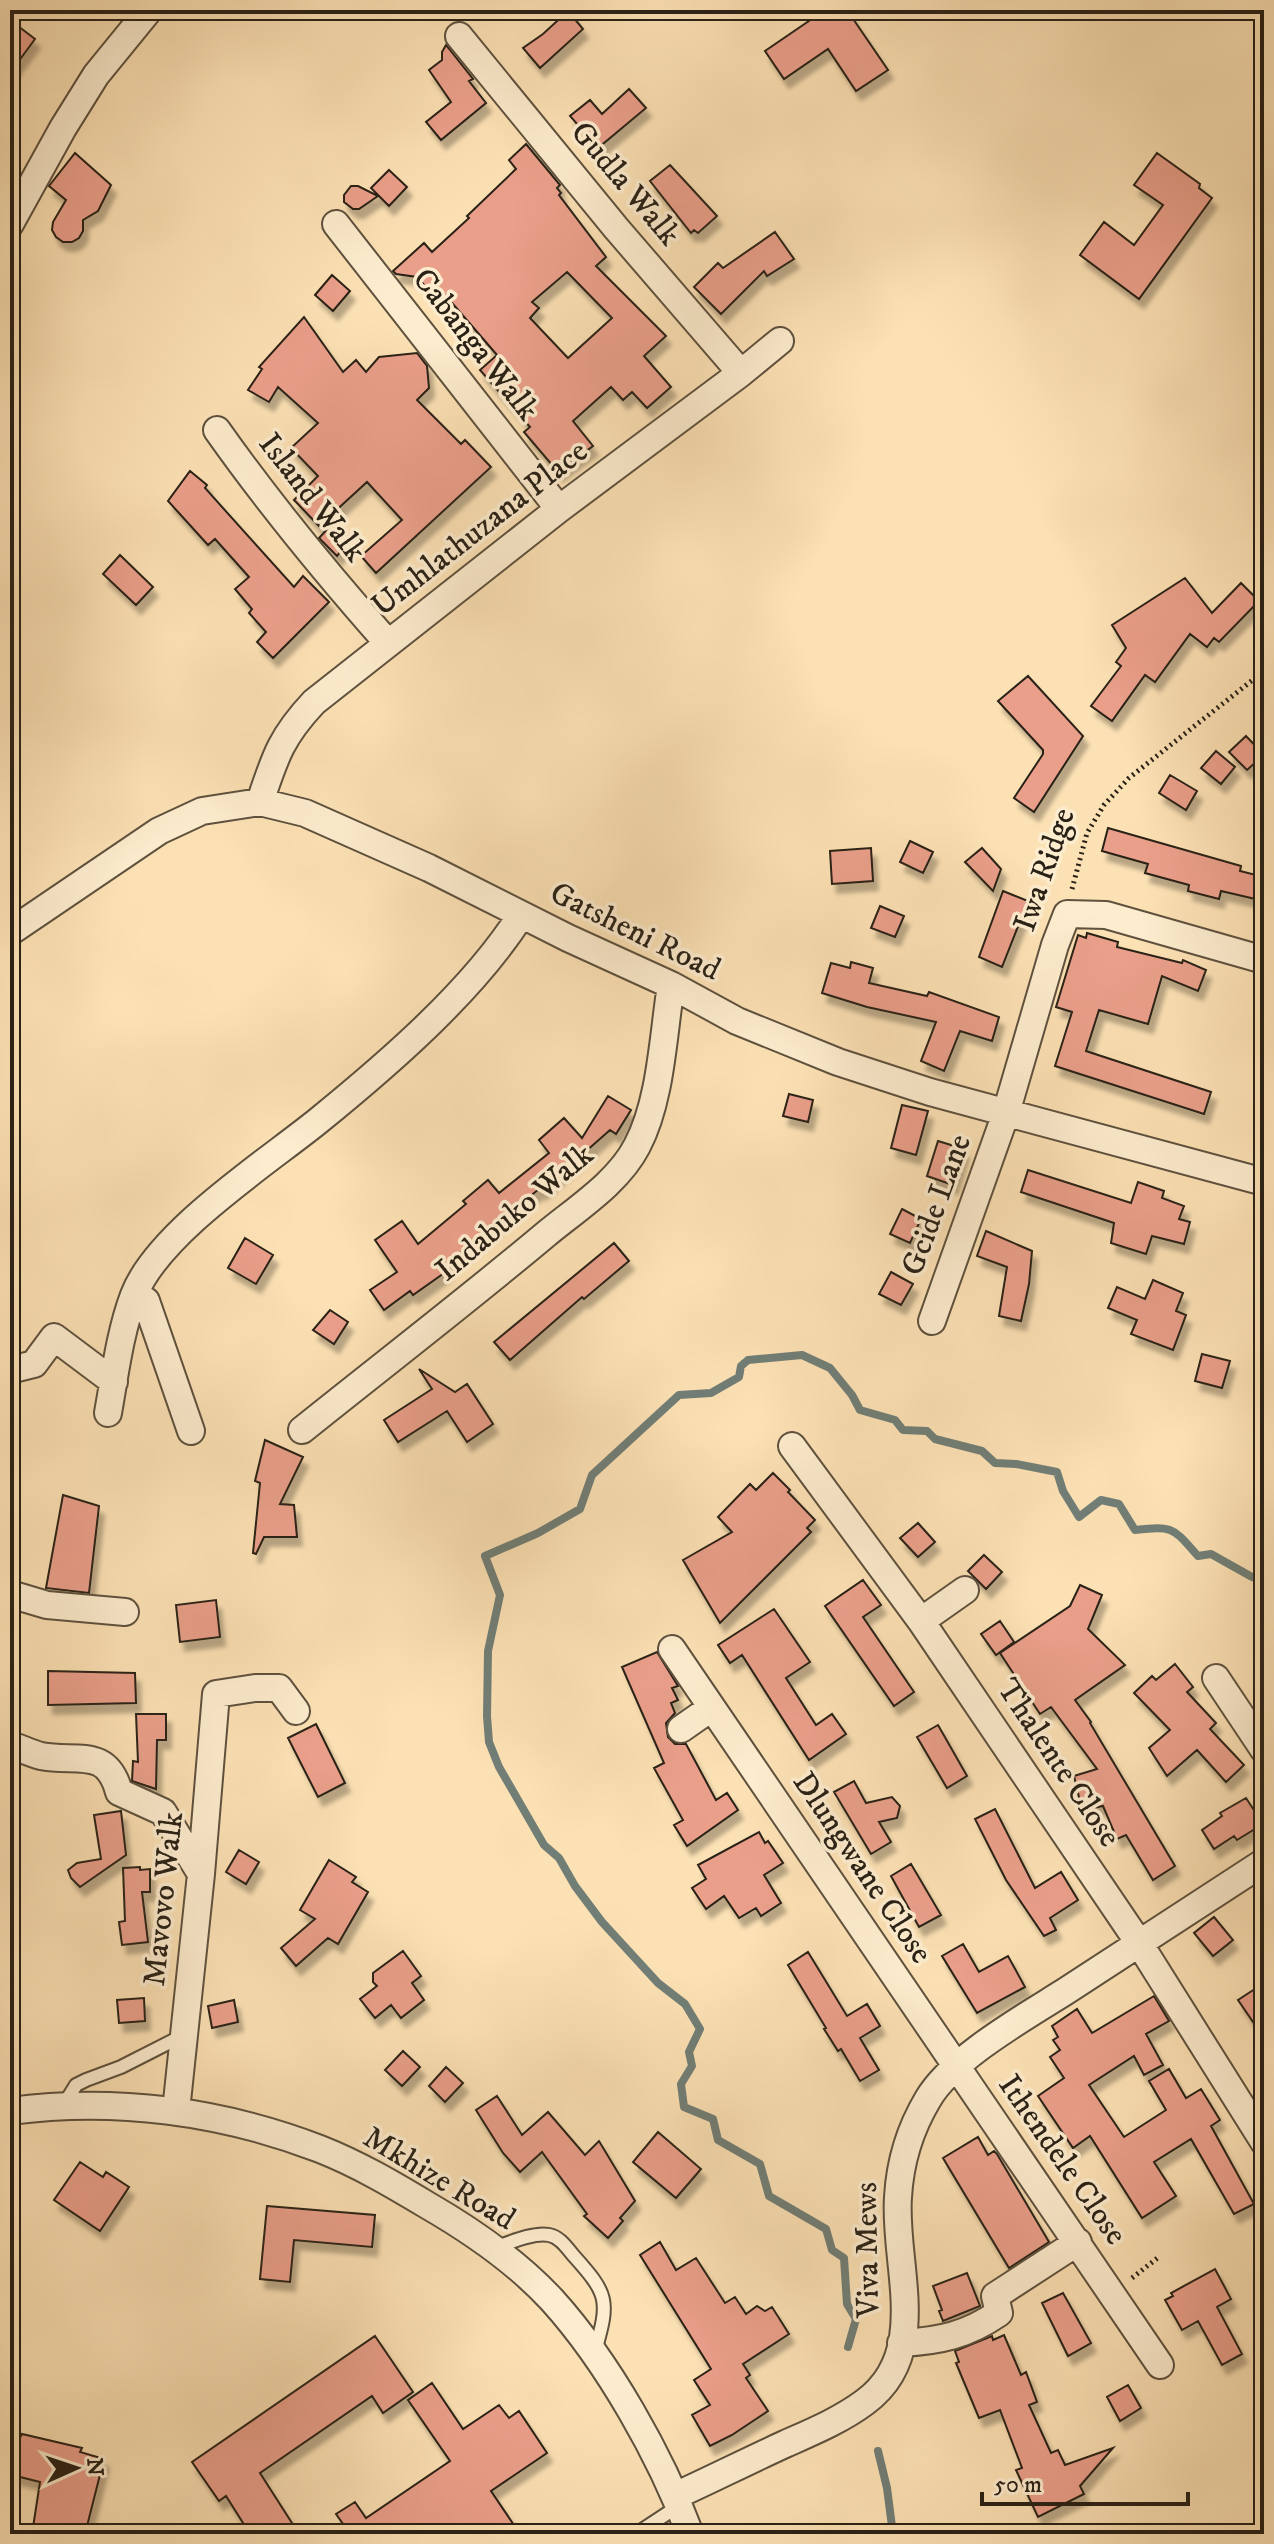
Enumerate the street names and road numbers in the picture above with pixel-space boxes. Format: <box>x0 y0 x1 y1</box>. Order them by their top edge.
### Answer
street label: Gudla Walk <box>561 114 689 255</box>
street label: Cabanga Walk <box>403 261 547 429</box>
street label: Island Walk <box>249 425 375 571</box>
street label: Umhlathuzana Place <box>364 432 596 626</box>
street label: Iwa Ridge <box>1005 803 1085 937</box>
street label: Gatsheni Road <box>543 873 727 991</box>
street label: Gcide Lane <box>893 1129 981 1281</box>
street label: Indabuko Walk <box>428 1135 602 1291</box>
street label: Thalente Close <box>987 1671 1129 1855</box>
street label: Dlungwane Close <box>783 1765 941 1971</box>
street label: Mavovo Walk <box>135 1810 193 1988</box>
street label: Ithendele Close <box>989 2067 1135 2253</box>
street label: Mkhize Road <box>356 2118 522 2240</box>
street label: Viva Mews <box>847 2182 889 2319</box>

